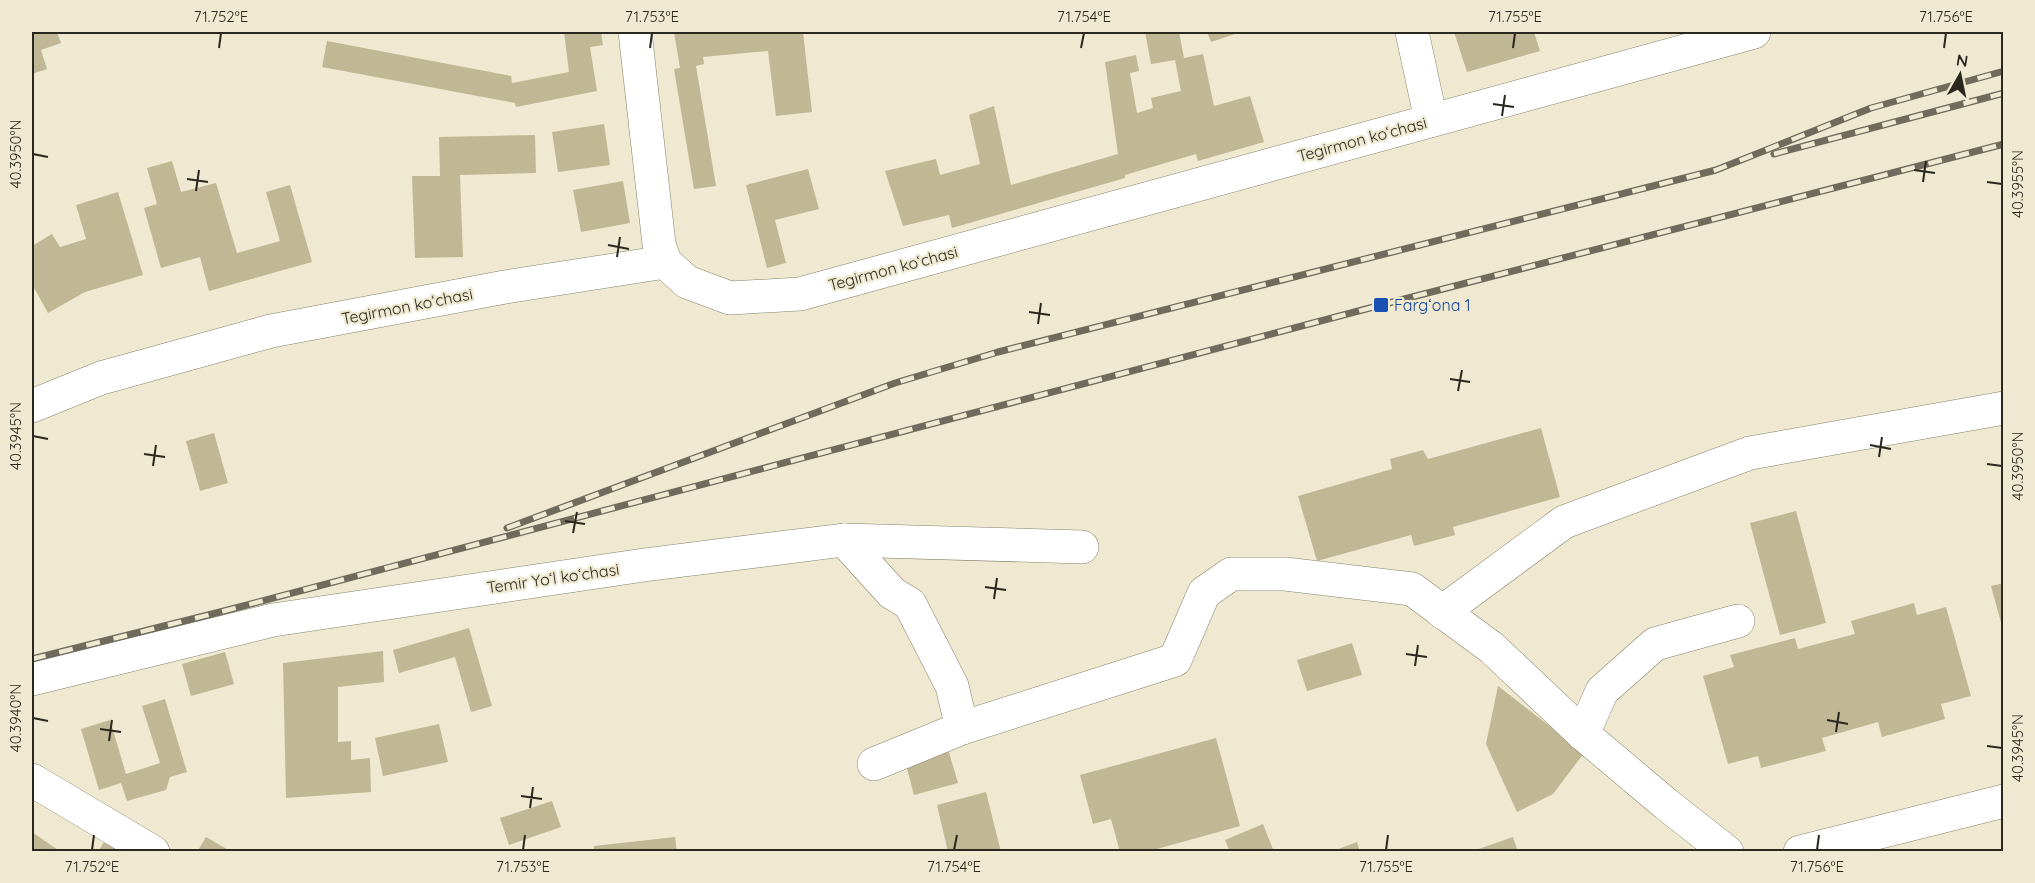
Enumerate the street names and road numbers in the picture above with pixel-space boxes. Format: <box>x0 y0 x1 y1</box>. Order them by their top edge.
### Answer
street label: Tegirmon koʻchasi <box>1295 112 1429 166</box>
street label: Tegirmon koʻchasi <box>826 241 960 295</box>
street label: Tegirmon koʻchasi <box>340 283 474 329</box>
street label: Temir Yoʻl koʻchasi <box>485 559 621 597</box>

